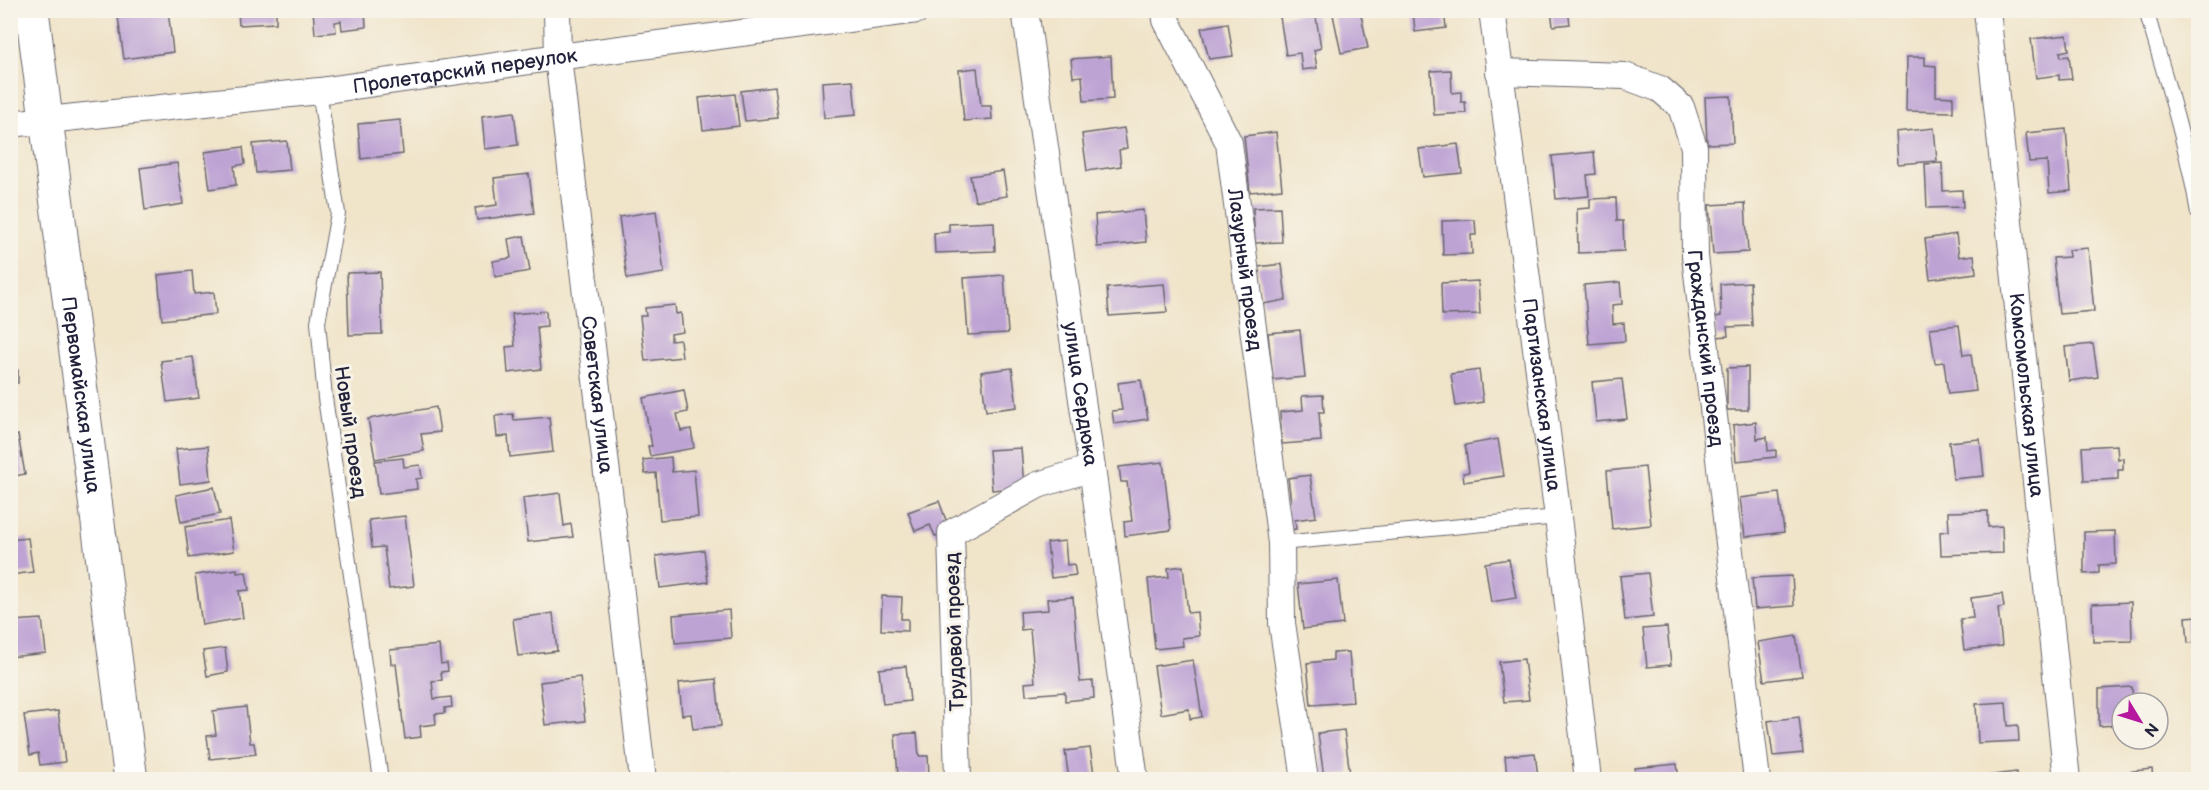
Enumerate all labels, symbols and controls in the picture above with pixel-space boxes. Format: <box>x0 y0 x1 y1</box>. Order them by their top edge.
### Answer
street label: Пролетарский переулок <box>351 44 579 99</box>
street label: Лазурный проезд <box>1222 186 1267 352</box>
street label: Гражданский проезд <box>1682 250 1728 448</box>
street label: Комсомольская улица <box>2003 292 2049 499</box>
street label: Первомайская улица <box>56 295 105 495</box>
street label: Партизанская улица <box>1517 297 1566 493</box>
street label: Советская улица <box>576 315 618 475</box>
street label: улица Сердюка <box>1058 320 1103 468</box>
street label: Новый проезд <box>329 365 371 500</box>
street label: Трудовой проезд <box>940 552 970 712</box>
north arrow <box>2110 691 2170 751</box>
text: N <box>2139 719 2162 740</box>

